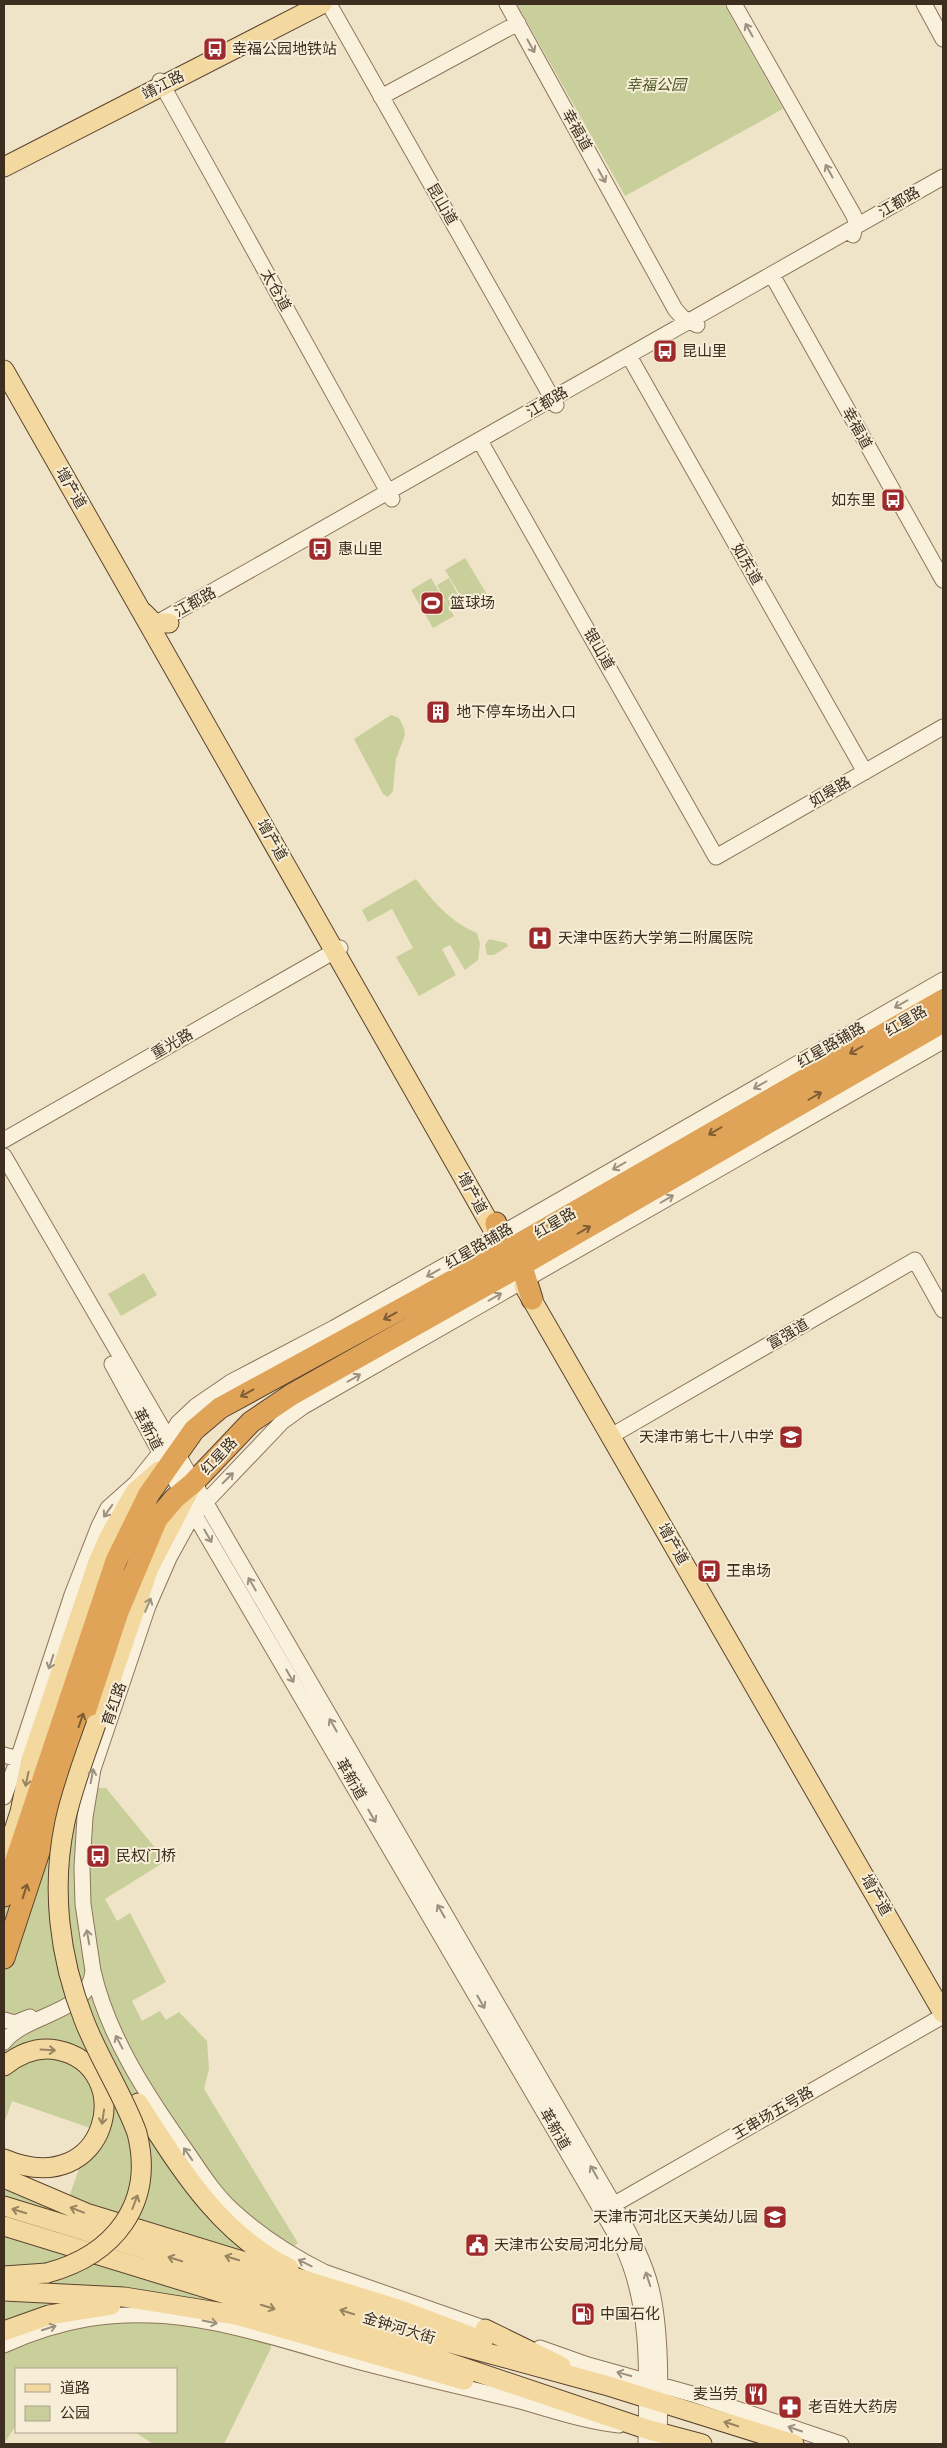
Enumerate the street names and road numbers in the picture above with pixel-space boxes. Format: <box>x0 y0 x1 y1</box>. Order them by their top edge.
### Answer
street label: 靖江路 <box>138 66 187 103</box>
street label: 幸福道 <box>558 105 597 154</box>
street label: 昆山道 <box>423 180 462 228</box>
street label: 江都路 <box>875 182 923 221</box>
street label: 太仓道 <box>257 265 296 314</box>
street label: 江都路 <box>523 382 571 421</box>
street label: 幸福道 <box>838 403 877 452</box>
street label: 增产道 <box>52 464 91 512</box>
street label: 如东道 <box>728 540 767 588</box>
street label: 江都路 <box>170 582 219 621</box>
street label: 银山道 <box>580 625 619 673</box>
street label: 如皋路 <box>806 772 854 811</box>
street label: 增产道 <box>253 816 292 864</box>
street label: 红星路 <box>882 1001 930 1040</box>
street label: 红星路辅路 <box>794 1018 868 1072</box>
street label: 重光路 <box>148 1024 196 1063</box>
street label: 增产道 <box>453 1168 492 1217</box>
street label: 红星路 <box>531 1203 579 1242</box>
street label: 红星路辅路 <box>442 1219 516 1273</box>
street label: 富强道 <box>764 1314 812 1353</box>
street label: 革新道 <box>129 1404 167 1453</box>
street label: 红星路 <box>196 1433 241 1479</box>
street label: 增产道 <box>654 1520 693 1568</box>
street label: 育红路 <box>97 1679 130 1728</box>
street label: 革新道 <box>332 1755 371 1803</box>
street label: 增产道 <box>857 1871 896 1919</box>
street label: 王串场五号路 <box>729 2082 816 2143</box>
street label: 革新道 <box>536 2105 575 2153</box>
street label: 金钟河大街 <box>360 2307 438 2348</box>

